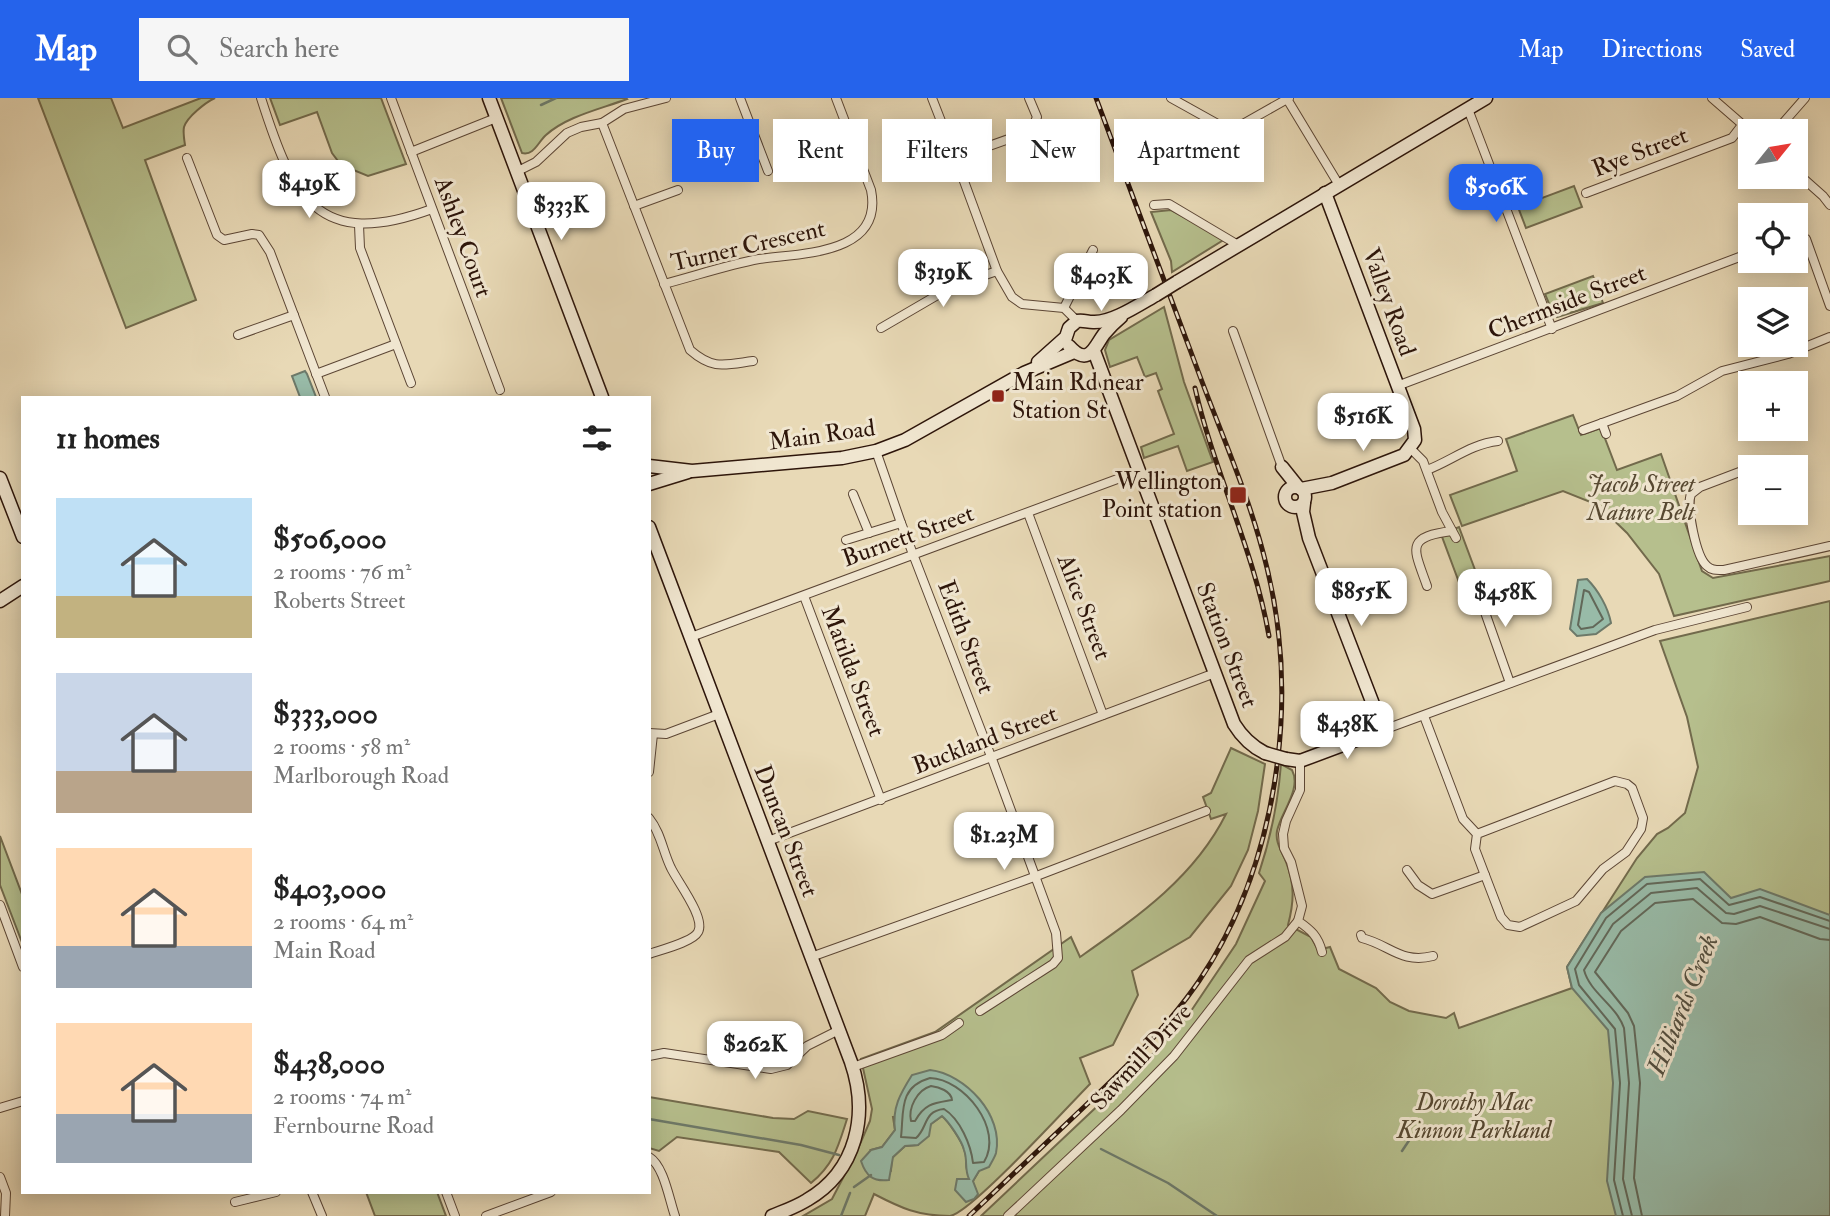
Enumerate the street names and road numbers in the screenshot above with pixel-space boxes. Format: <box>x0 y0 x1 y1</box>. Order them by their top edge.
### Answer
street label: Rye Street <box>1588 120 1692 184</box>
street label: Ashley Court <box>427 172 499 302</box>
street label: Turner Crescent <box>668 213 828 279</box>
street label: Valley Road <box>1355 244 1423 360</box>
street label: Chermside Street <box>1483 258 1651 346</box>
street label: Main Road <box>767 412 877 458</box>
street label: Burnett Street <box>838 498 978 574</box>
street label: Alice Street <box>1049 549 1118 664</box>
street label: Edith Street <box>930 576 1002 698</box>
street label: Station Street <box>1189 578 1265 712</box>
street label: Matilda Street <box>814 601 892 741</box>
street label: Buckland Street <box>908 698 1062 782</box>
street label: Duncan Street <box>747 761 825 902</box>
street label: Sawmill Drive <box>1084 997 1198 1117</box>

